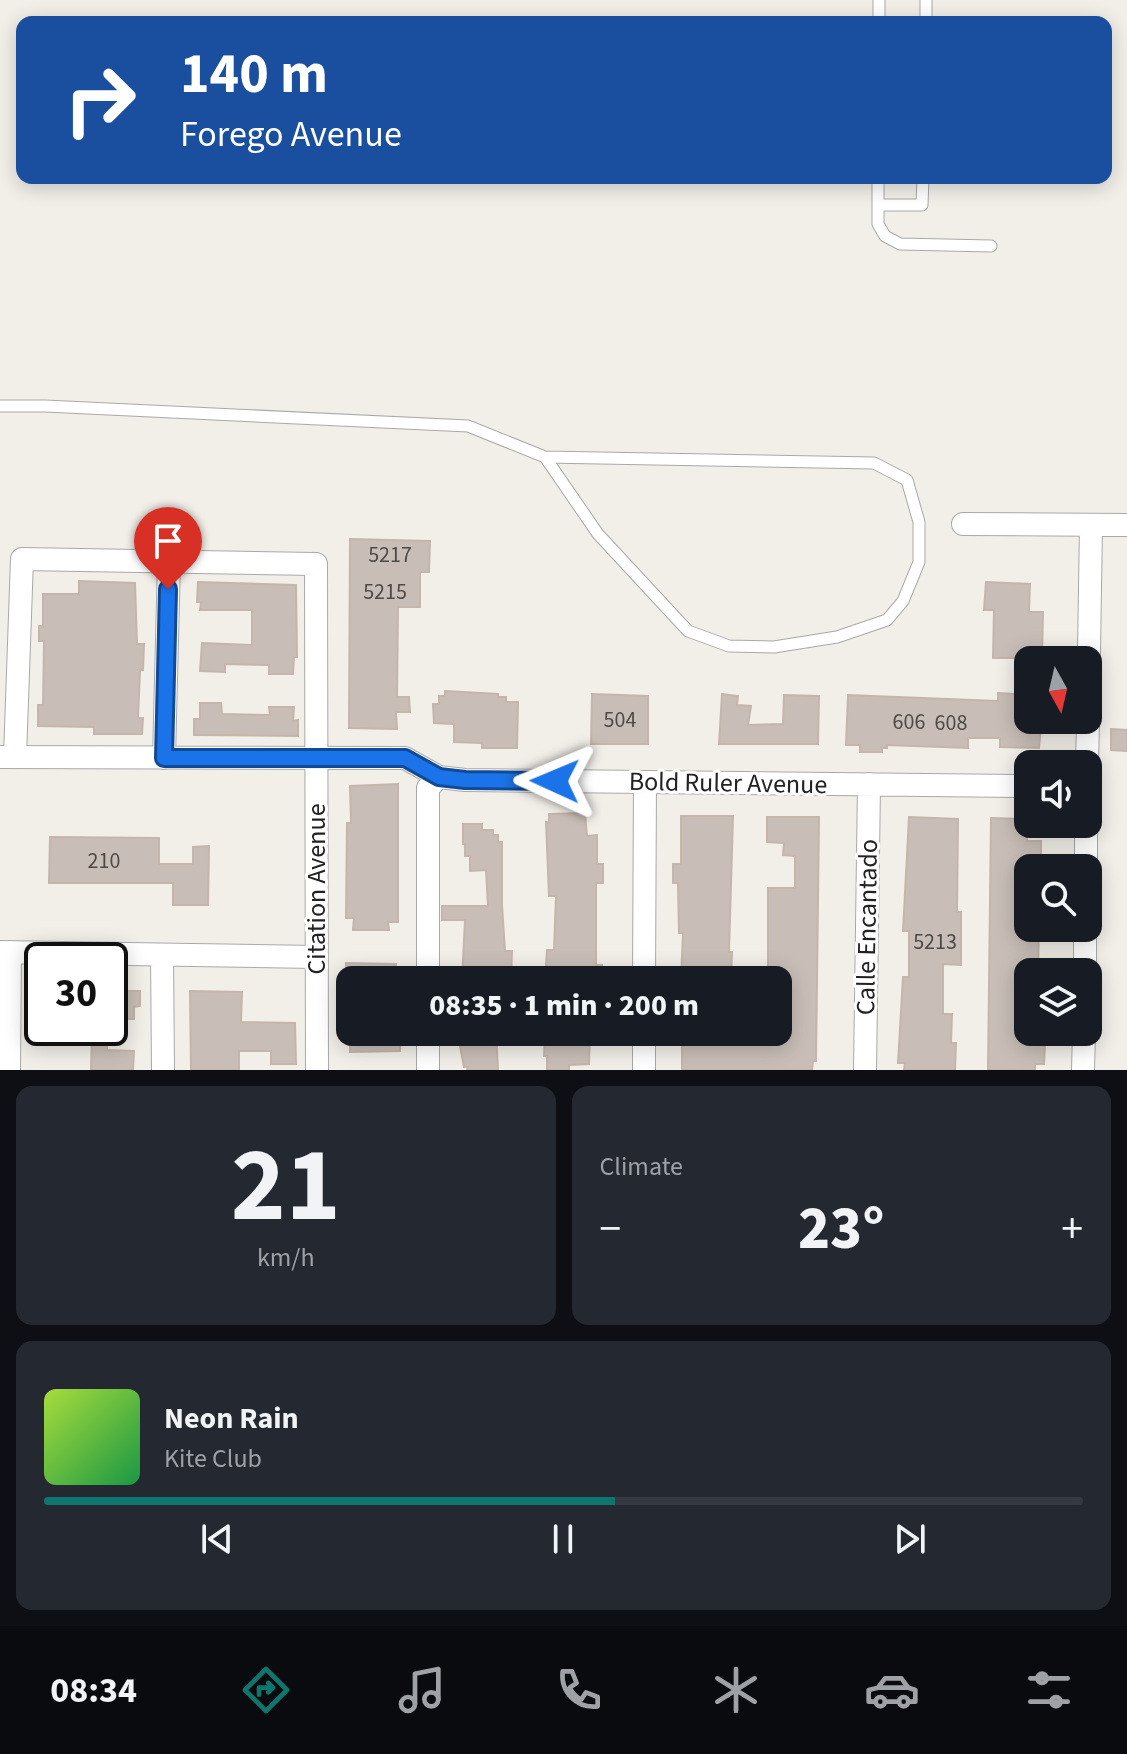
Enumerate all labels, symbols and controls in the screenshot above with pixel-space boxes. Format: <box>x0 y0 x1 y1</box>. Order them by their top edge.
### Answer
text: 140 m <box>180 35 328 114</box>
icon: right <box>48 48 152 152</box>
text: Forego Avenue <box>180 109 402 160</box>
pin <box>134 507 202 589</box>
icon: arrive <box>146 519 190 563</box>
house number: 5217 <box>368 539 412 571</box>
house number: 5215 <box>363 576 407 608</box>
north arrow <box>1014 646 1102 734</box>
map controls <box>1014 646 1102 1046</box>
house number: 504 <box>604 704 636 736</box>
house number: 606 <box>893 706 925 738</box>
house number: 608 <box>935 707 967 739</box>
position arrow <box>513 739 597 823</box>
button: sound <box>1014 750 1102 838</box>
street label: Bold Ruler Avenue <box>628 763 828 803</box>
street label: Citation Avenue <box>298 803 335 975</box>
street label: Calle Encantado <box>847 839 887 1015</box>
house number: 210 <box>88 845 120 877</box>
button: search <box>1014 854 1102 942</box>
house number: 5213 <box>913 926 957 958</box>
speed limit sign: 30 <box>24 942 128 1046</box>
button: layers <box>1014 958 1102 1046</box>
text: 08:35 · 1 min · 200 m <box>429 984 699 1027</box>
text: 21 <box>231 1113 341 1261</box>
text: Climate <box>600 1148 683 1185</box>
text: 23° <box>798 1187 884 1272</box>
text: − <box>600 1198 621 1261</box>
text: + <box>1061 1198 1083 1261</box>
text: km/h <box>257 1239 315 1276</box>
text: Neon Rain <box>164 1397 299 1440</box>
text: Kite Club <box>164 1440 262 1477</box>
icon: previous <box>195 1517 239 1561</box>
icon: pause <box>541 1517 585 1561</box>
icon: next <box>888 1517 932 1561</box>
icon: directions <box>238 1662 294 1718</box>
icon: music <box>394 1662 450 1718</box>
icon: phone <box>551 1662 607 1718</box>
icon: climate <box>708 1662 764 1718</box>
icon: car <box>864 1662 920 1718</box>
icon: filters <box>1021 1662 1077 1718</box>
text: 08:34 <box>50 1665 137 1716</box>

